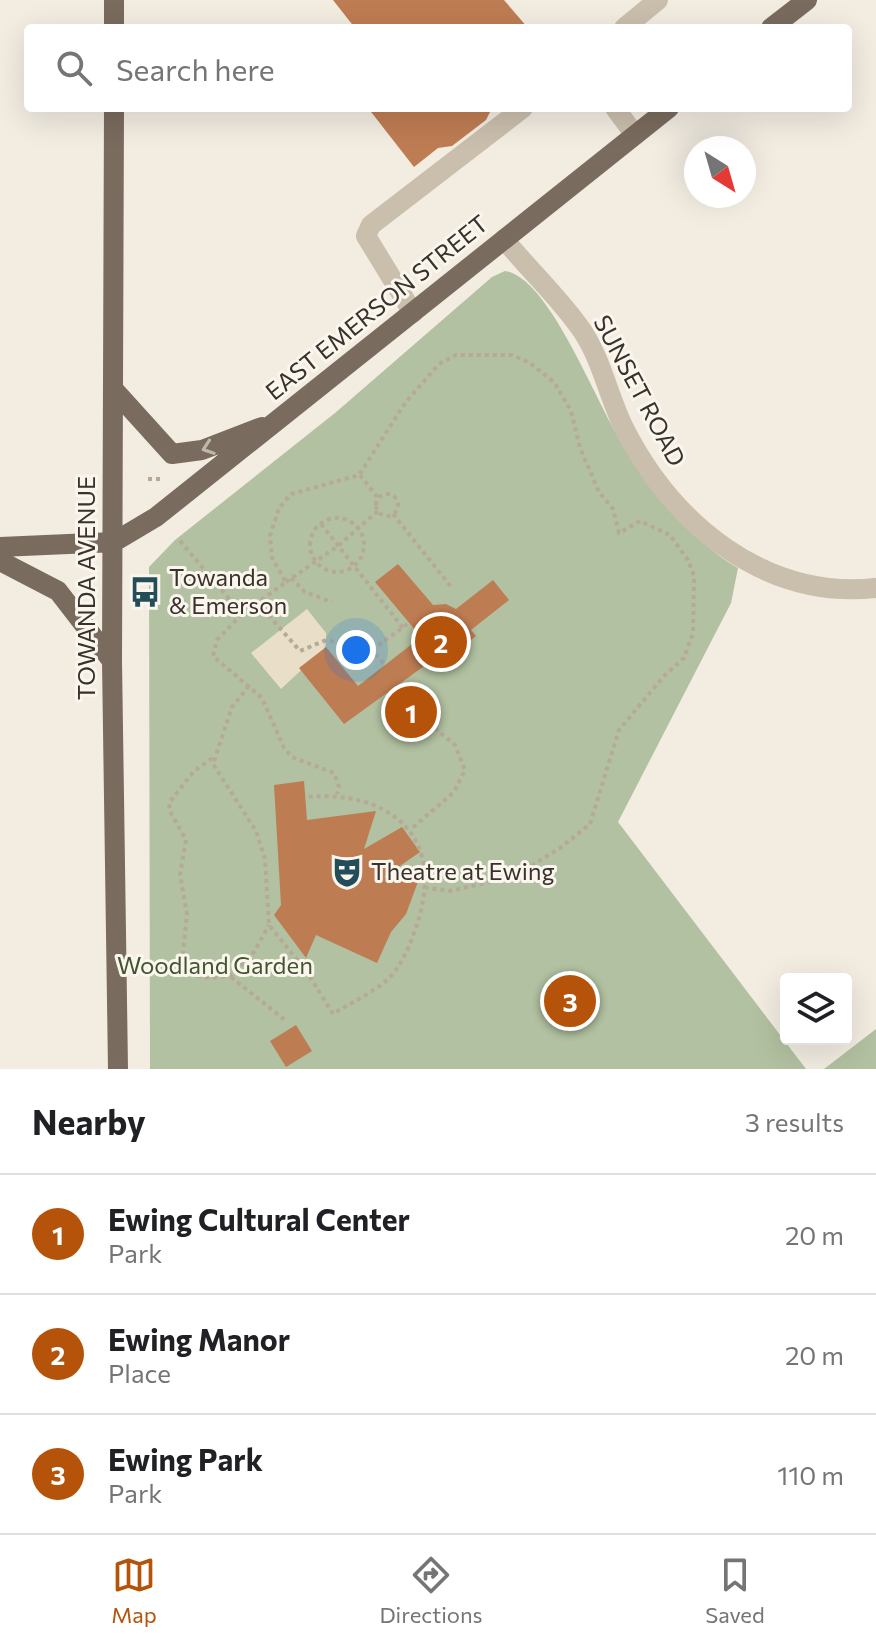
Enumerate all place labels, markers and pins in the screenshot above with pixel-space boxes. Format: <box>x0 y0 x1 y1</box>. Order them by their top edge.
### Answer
place label: Towanda & Emerson <box>169 562 287 619</box>
bus stop icon: Towanda & Emerson <box>128 575 162 609</box>
pin: 2 <box>415 612 467 672</box>
pin: 1 <box>385 682 437 742</box>
theatre icon: Theatre at Ewing <box>330 855 364 889</box>
place label: Theatre at Ewing <box>371 856 555 885</box>
pin: 3 <box>544 971 596 1031</box>

